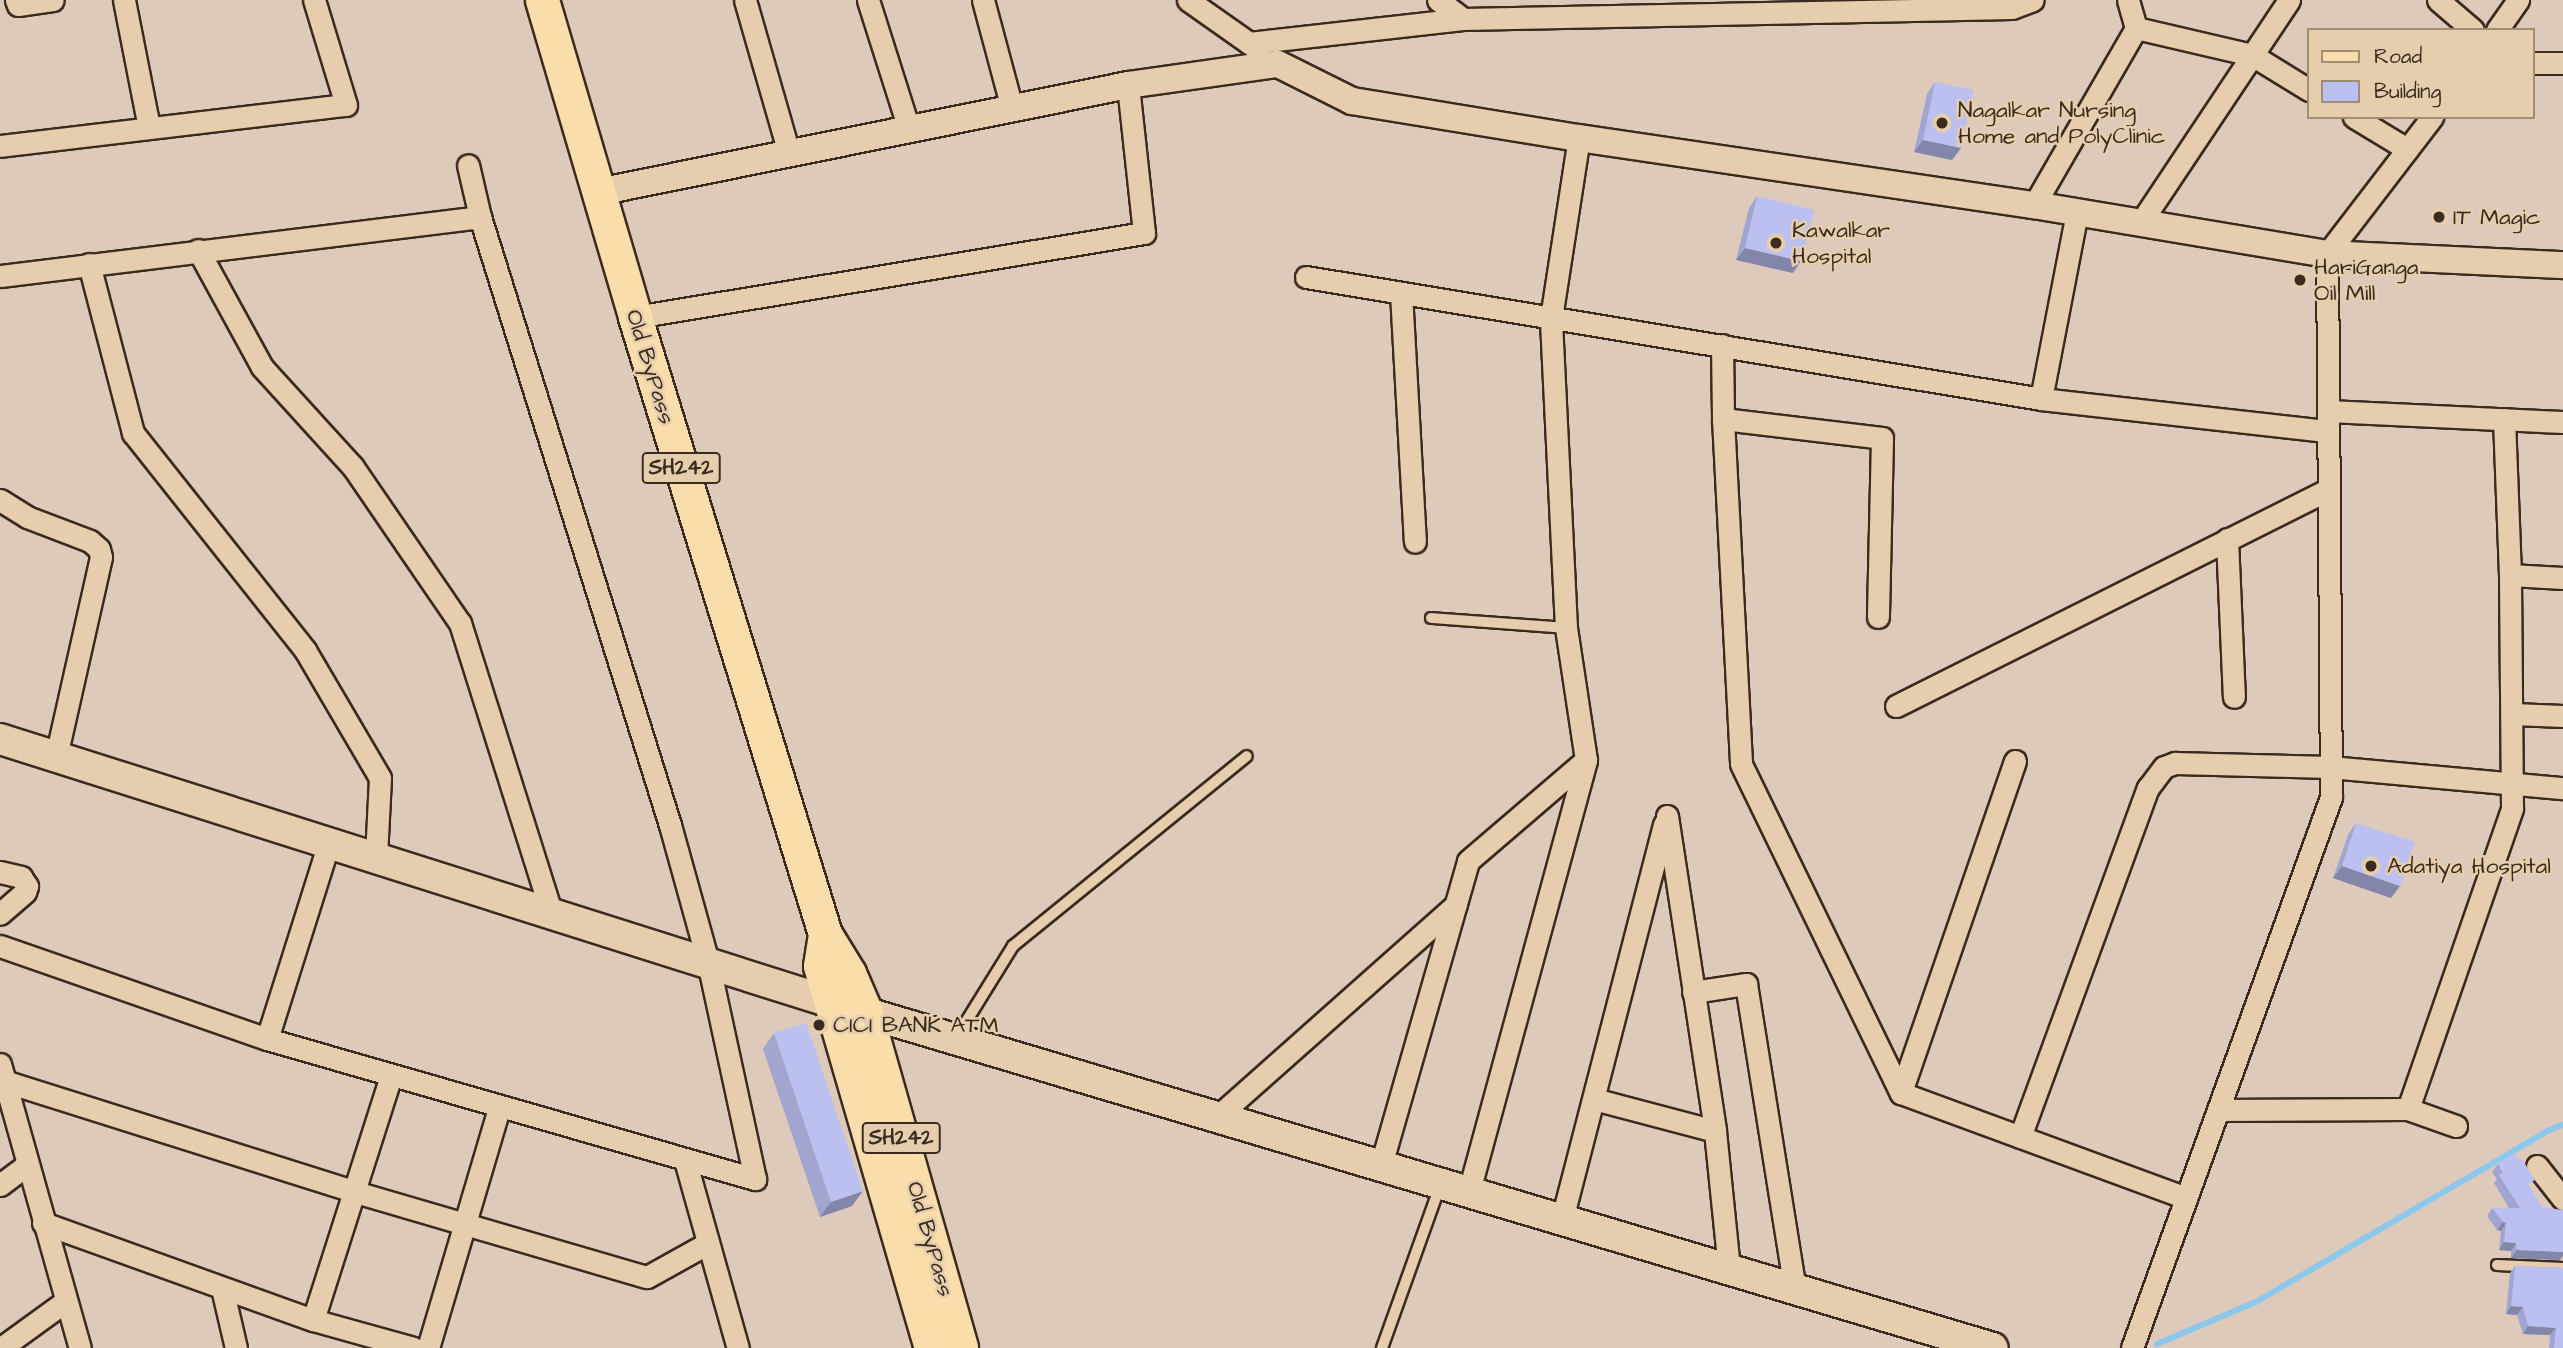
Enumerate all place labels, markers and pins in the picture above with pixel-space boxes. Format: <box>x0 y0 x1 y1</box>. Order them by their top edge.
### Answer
place label: Nagalkar Nursing Home and PolyClinic <box>1958 96 2165 150</box>
marker: Nagalkar Nursing Home and PolyClinic <box>1932 113 1952 133</box>
place label: IT Magic <box>2453 203 2541 231</box>
marker: IT Magic <box>2431 209 2447 225</box>
place label: Kawalkar Hospital <box>1792 216 1890 270</box>
marker: Kawalkar Hospital <box>1766 233 1786 253</box>
place label: HariGanga Oil Mill <box>2314 253 2418 307</box>
marker: HariGanga Oil Mill <box>2292 272 2308 288</box>
place label: Adatiya Hospital <box>2387 852 2551 880</box>
marker: Adatiya Hospital <box>2361 856 2381 876</box>
place label: CICI BANK ATM <box>833 1011 998 1039</box>
marker: CICI BANK ATM <box>811 1017 827 1033</box>

